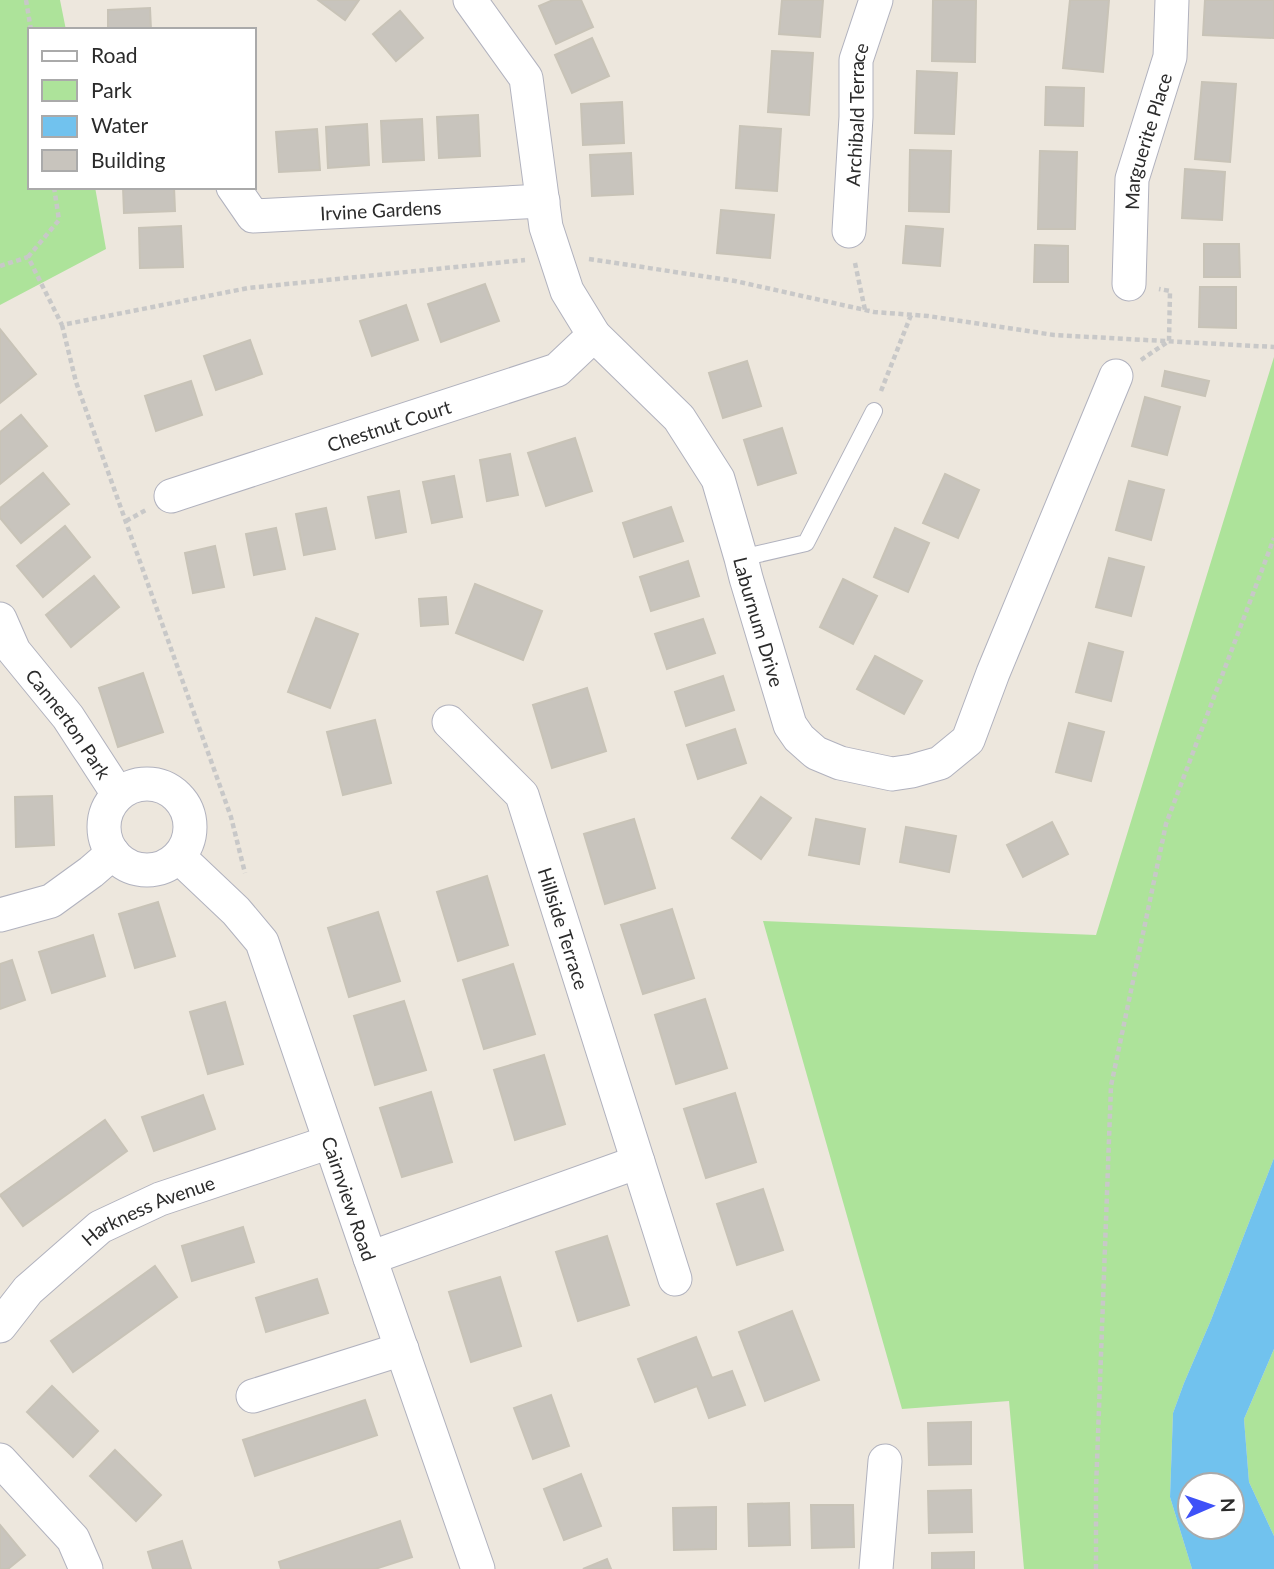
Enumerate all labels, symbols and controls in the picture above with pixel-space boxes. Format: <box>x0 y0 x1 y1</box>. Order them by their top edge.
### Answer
legend <box>28 28 256 189</box>
street label: Archibald Terrace <box>840 39 873 187</box>
text: Road <box>91 42 138 67</box>
street label: Marguerite Place <box>1120 70 1176 210</box>
text: Park <box>91 77 132 102</box>
text: Water <box>91 112 148 137</box>
text: Building <box>91 147 166 172</box>
street label: Irvine Gardens <box>319 195 442 224</box>
street label: Chestnut Court <box>324 394 454 456</box>
street label: Laburnum Drive <box>730 554 789 689</box>
street label: Cannerton Park <box>21 664 117 783</box>
street label: Hillside Terrace <box>534 864 594 992</box>
street label: Cairnview Road <box>318 1133 382 1264</box>
street label: Harkness Avenue <box>76 1170 218 1250</box>
north arrow <box>1176 1471 1246 1541</box>
text: N <box>1217 1498 1240 1513</box>

